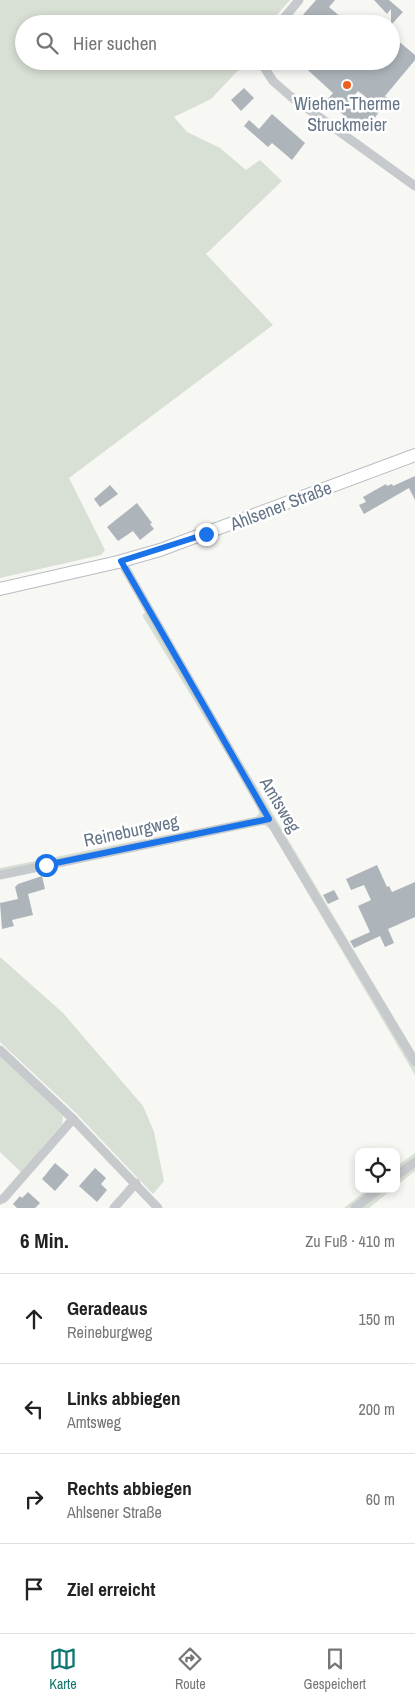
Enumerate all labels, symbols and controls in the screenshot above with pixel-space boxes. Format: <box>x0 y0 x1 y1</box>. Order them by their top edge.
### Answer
search box <box>15 15 400 70</box>
icon: search <box>33 29 61 57</box>
text: Hier suchen <box>73 30 157 56</box>
marker: Wiehen-Therme Struckmeier <box>341 79 353 91</box>
place label: Wiehen-Therme Struckmeier <box>294 91 400 137</box>
street label: Ahlsener Straße <box>226 475 335 537</box>
route end <box>195 523 218 546</box>
street label: Amtsweg <box>254 771 307 838</box>
street label: Reineburgweg <box>81 808 181 853</box>
route start <box>35 854 58 877</box>
map controls <box>355 1148 400 1193</box>
button: locate <box>355 1148 400 1193</box>
text: 6 Min. <box>20 1226 69 1255</box>
text: Zu Fuß · 410 m <box>305 1230 395 1252</box>
text: Geradeaus <box>67 1295 148 1321</box>
icon: ahead <box>20 1305 48 1333</box>
text: 150 m <box>359 1308 395 1330</box>
text: Reineburgweg <box>67 1321 152 1343</box>
text: Links abbiegen <box>67 1385 180 1411</box>
icon: left <box>20 1395 48 1423</box>
text: 200 m <box>359 1398 395 1420</box>
text: Amtsweg <box>67 1411 121 1433</box>
text: Rechts abbiegen <box>67 1475 192 1501</box>
icon: right <box>20 1485 48 1513</box>
text: 60 m <box>366 1488 395 1510</box>
text: Ahlsener Straße <box>67 1501 162 1523</box>
icon: arrive <box>20 1575 48 1603</box>
text: Ziel erreicht <box>67 1576 155 1602</box>
tab: Karte <box>49 1645 77 1693</box>
tab: Route <box>175 1645 206 1693</box>
tab: Gespeichert <box>303 1645 366 1693</box>

